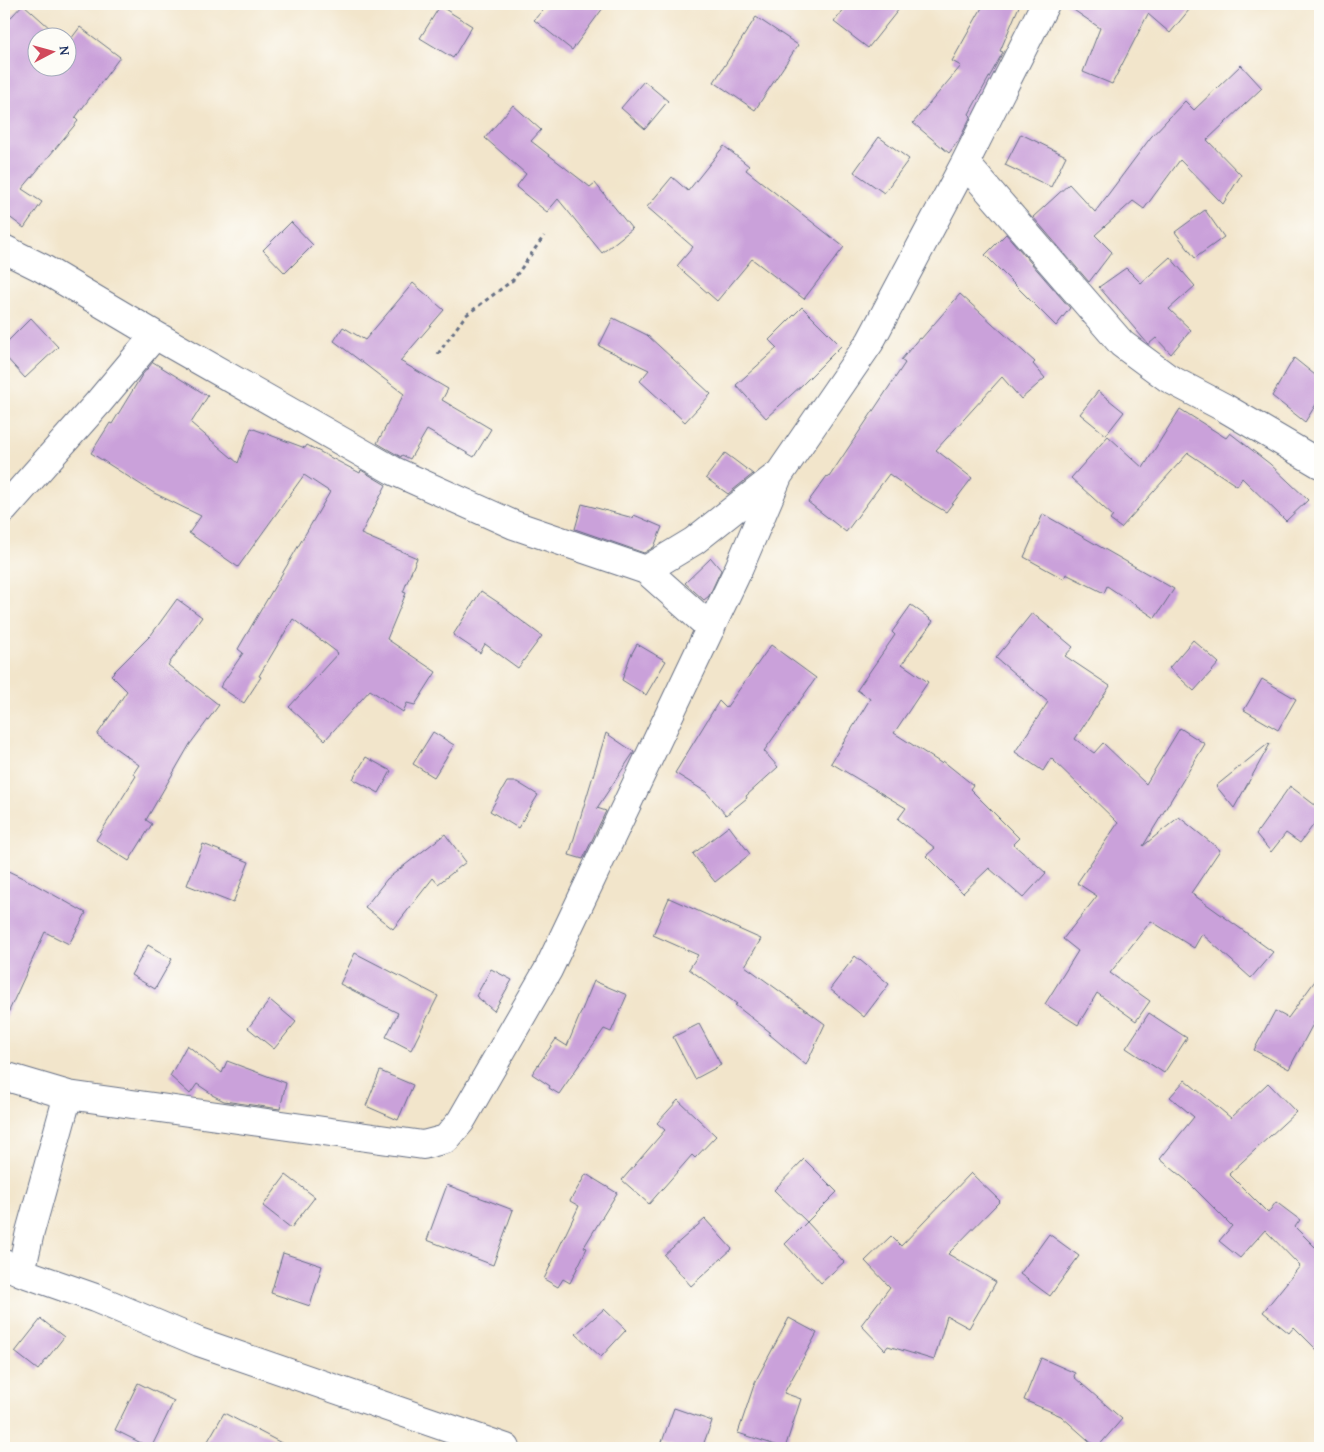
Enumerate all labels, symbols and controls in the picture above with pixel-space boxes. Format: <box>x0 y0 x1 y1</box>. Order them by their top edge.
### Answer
north arrow <box>28 28 78 78</box>
text: N <box>54 45 75 57</box>

